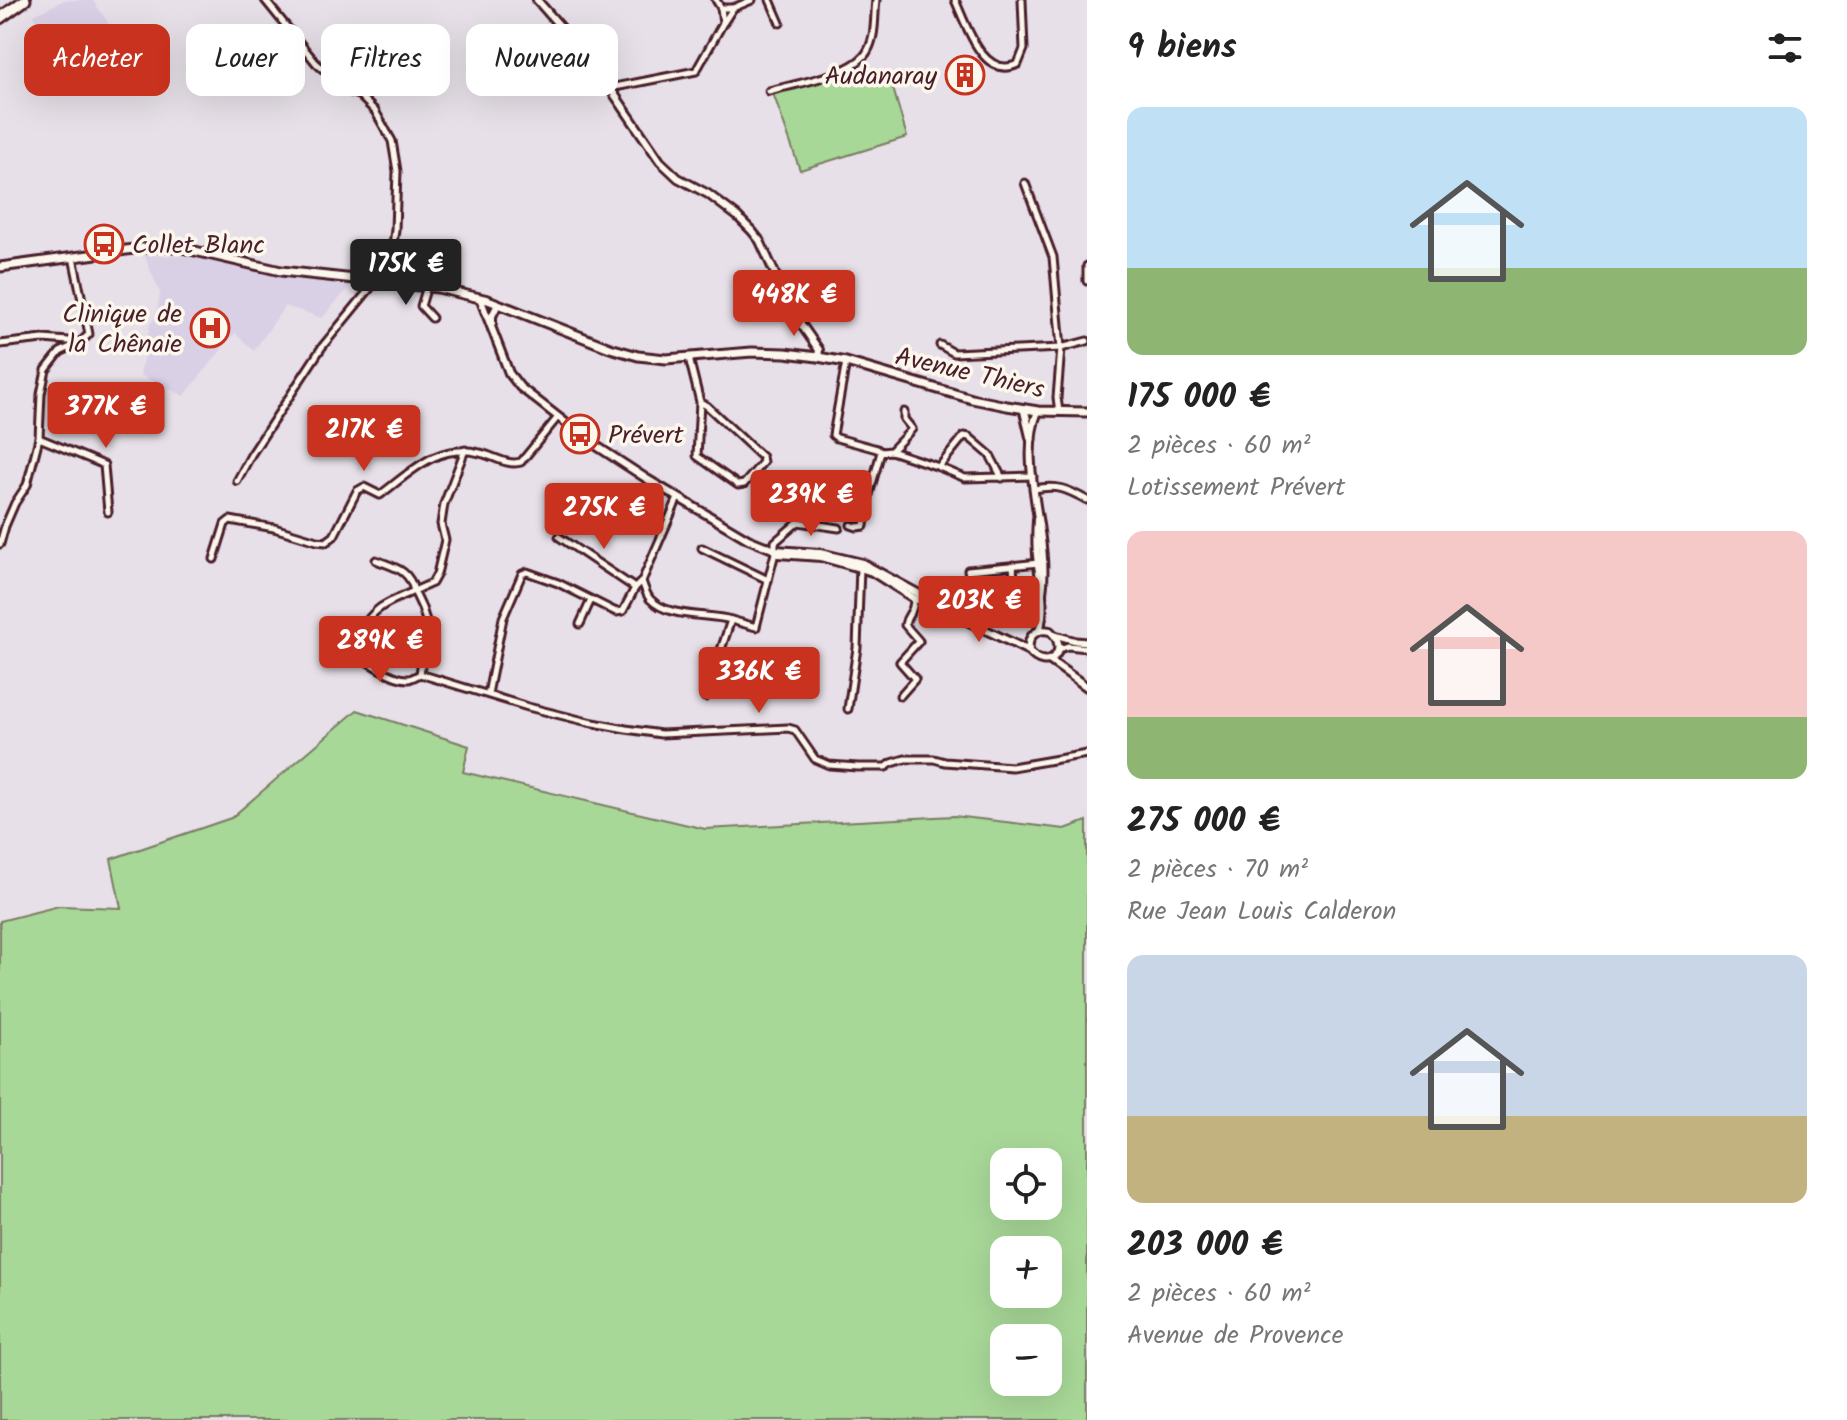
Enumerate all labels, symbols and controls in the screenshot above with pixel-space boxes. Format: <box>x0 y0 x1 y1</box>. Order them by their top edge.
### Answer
text: 9 biens <box>1127 21 1237 75</box>
chip: Acheter <box>24 24 170 96</box>
chip: Louer <box>186 24 305 96</box>
chip: Filtres <box>321 24 450 96</box>
chip: Nouveau <box>466 24 618 96</box>
icon: filters <box>1763 26 1807 70</box>
building icon: Audanaray <box>944 54 986 96</box>
place label: Audanaray <box>824 56 938 98</box>
icon: home <box>1395 159 1539 303</box>
bus stop icon: Collet Blanc <box>83 223 125 265</box>
place label: Collet Blanc <box>132 225 265 267</box>
pin: 175K € <box>341 239 471 307</box>
text: 175K € <box>368 244 444 286</box>
pin: 448K € <box>729 270 859 338</box>
text: 448K € <box>751 275 837 317</box>
place label: Clinique de la Chênaie <box>62 294 182 366</box>
hospital icon: Clinique de la Chênaie <box>189 307 231 349</box>
street label: Avenue Thiers <box>891 336 1049 412</box>
text: 175 000 € <box>1127 371 1271 425</box>
pin: 377K € <box>41 382 171 450</box>
text: 377K € <box>66 387 146 429</box>
pin: 217K € <box>299 405 429 473</box>
text: 217K € <box>325 410 403 452</box>
bus stop icon: Prévert <box>559 413 601 455</box>
place label: Prévert <box>608 415 684 457</box>
text: 2 pièces · 60 m² <box>1127 425 1310 467</box>
text: Lotissement Prévert <box>1127 467 1345 509</box>
pin: 239K € <box>746 470 876 538</box>
text: 239K € <box>769 475 853 517</box>
pin: 275K € <box>539 483 669 551</box>
text: 275K € <box>563 488 645 530</box>
pin: 203K € <box>914 576 1044 644</box>
text: 203K € <box>937 581 1021 623</box>
icon: home <box>1395 583 1539 727</box>
pin: 289K € <box>315 616 445 684</box>
text: 289K € <box>337 621 423 663</box>
pin: 336K € <box>694 647 824 715</box>
text: 336K € <box>717 652 801 694</box>
text: 275 000 € <box>1127 795 1280 849</box>
text: 2 pièces · 70 m² <box>1127 849 1308 891</box>
text: Rue Jean Louis Calderon <box>1127 891 1396 933</box>
icon: home <box>1395 1007 1539 1151</box>
map controls <box>990 1148 1062 1396</box>
button: locate <box>990 1148 1062 1220</box>
text: 203 000 € <box>1127 1219 1283 1273</box>
button: + <box>990 1236 1062 1308</box>
text: 2 pièces · 60 m² <box>1127 1273 1310 1315</box>
text: Avenue de Provence <box>1127 1315 1343 1357</box>
button: − <box>990 1324 1062 1396</box>

